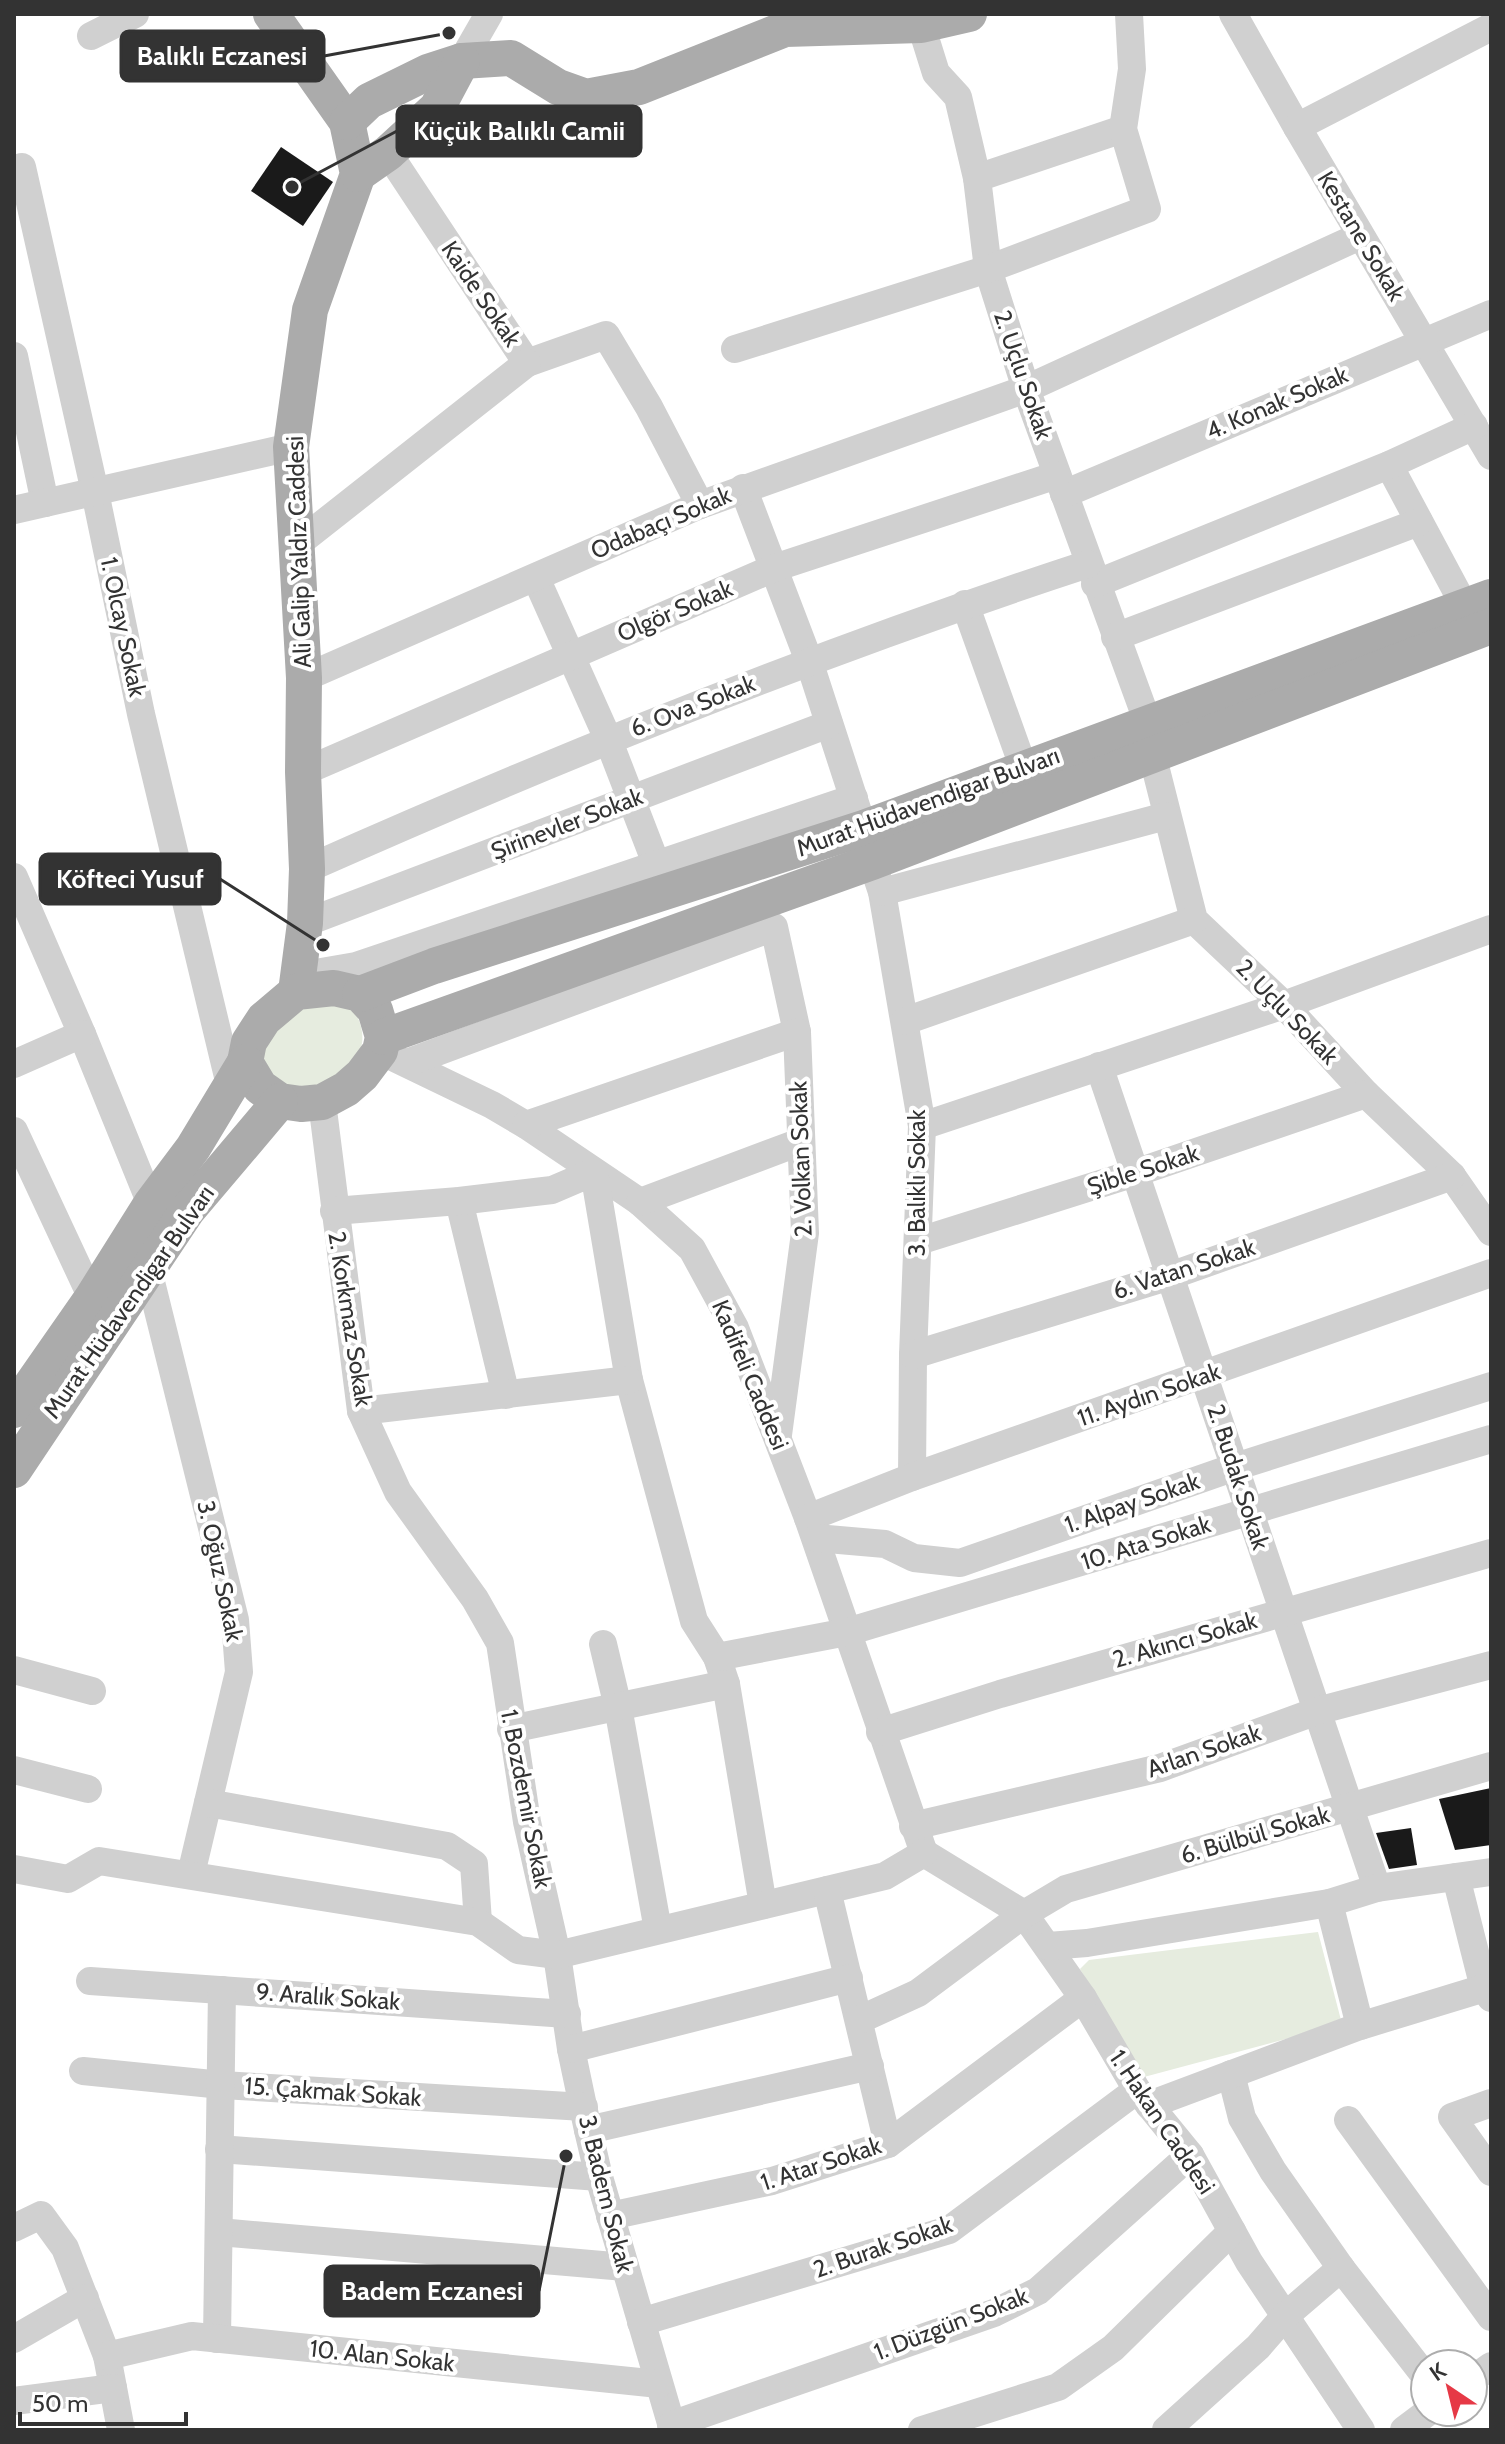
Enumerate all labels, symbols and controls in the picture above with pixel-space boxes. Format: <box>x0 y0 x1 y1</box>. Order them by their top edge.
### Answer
callout: Balıklı Eczanesi <box>121 31 324 81</box>
text: Balıklı Eczanesi <box>137 40 307 72</box>
callout: Küçük Balıklı Camii <box>397 106 641 156</box>
text: Küçük Balıklı Camii <box>413 115 625 147</box>
street label: Kestane Sokak <box>1311 166 1412 306</box>
street label: Kaide Sokak <box>435 235 527 352</box>
street label: 2. Uçlu Sokak <box>988 306 1059 443</box>
street label: 4. Konak Sokak <box>1202 360 1352 445</box>
street label: Ali Galip Yaldız Caddesi <box>280 435 317 669</box>
street label: Odabaçı Sokak <box>586 480 736 565</box>
street label: 1. Olcay Sokak <box>95 555 152 699</box>
street label: Olgör Sokak <box>613 573 737 648</box>
street label: 6. Ova Sokak <box>626 668 759 743</box>
street label: Murat Hüdavendigar Bulvarı <box>792 740 1063 863</box>
street label: Şirinevler Sokak <box>487 781 647 866</box>
callout: Köfteci Yusuf <box>40 854 220 904</box>
text: Köfteci Yusuf <box>56 863 204 895</box>
street label: 2. Uçlu Sokak <box>1230 953 1345 1070</box>
street label: 2. Volkan Sokak <box>783 1080 818 1238</box>
street label: 3. Balıklı Sokak <box>902 1109 931 1257</box>
street label: Şible Sokak <box>1083 1138 1203 1201</box>
street label: Murat Hüdavendigar Bulvarı <box>37 1180 220 1424</box>
street label: 2. Korkmaz Sokak <box>322 1229 379 1409</box>
street label: 6. Vatan Sokak <box>1109 1232 1259 1305</box>
street label: Kadifeli Caddesi <box>706 1296 795 1454</box>
street label: 11. Aydın Sokak <box>1074 1356 1224 1433</box>
street label: 2. Budak Sokak <box>1201 1401 1276 1553</box>
street label: 1. Alpay Sokak <box>1061 1466 1203 1539</box>
street label: 3. Oğuz Sokak <box>191 1498 250 1644</box>
street label: 10. Ata Sokak <box>1078 1509 1214 1576</box>
street label: 2. Akıncı Sokak <box>1109 1605 1260 1674</box>
street label: 1. Bozdemir Sokak <box>495 1707 558 1891</box>
street label: Arlan Sokak <box>1143 1717 1265 1784</box>
street label: 6. Bülbül Sokak <box>1177 1799 1333 1870</box>
street label: 9. Aralık Sokak <box>255 1977 401 2016</box>
street label: 1. Hakan Caddesi <box>1104 2044 1221 2199</box>
street label: 15. Çakmak Sokak <box>244 2071 423 2112</box>
street label: 3. Badem Sokak <box>573 2112 640 2276</box>
street label: 1. Atar Sokak <box>757 2130 885 2197</box>
street label: 2. Burak Sokak <box>810 2209 956 2284</box>
callout: Badem Eczanesi <box>325 2266 539 2316</box>
text: Badem Eczanesi <box>341 2275 523 2307</box>
street label: 1. Düzgün Sokak <box>870 2281 1032 2366</box>
street label: 10. Alan Sokak <box>308 2333 456 2378</box>
north arrow <box>1409 2348 1489 2428</box>
text: K <box>1424 2357 1451 2387</box>
scale bar <box>20 2376 186 2426</box>
text: 50 m <box>32 2389 88 2418</box>

